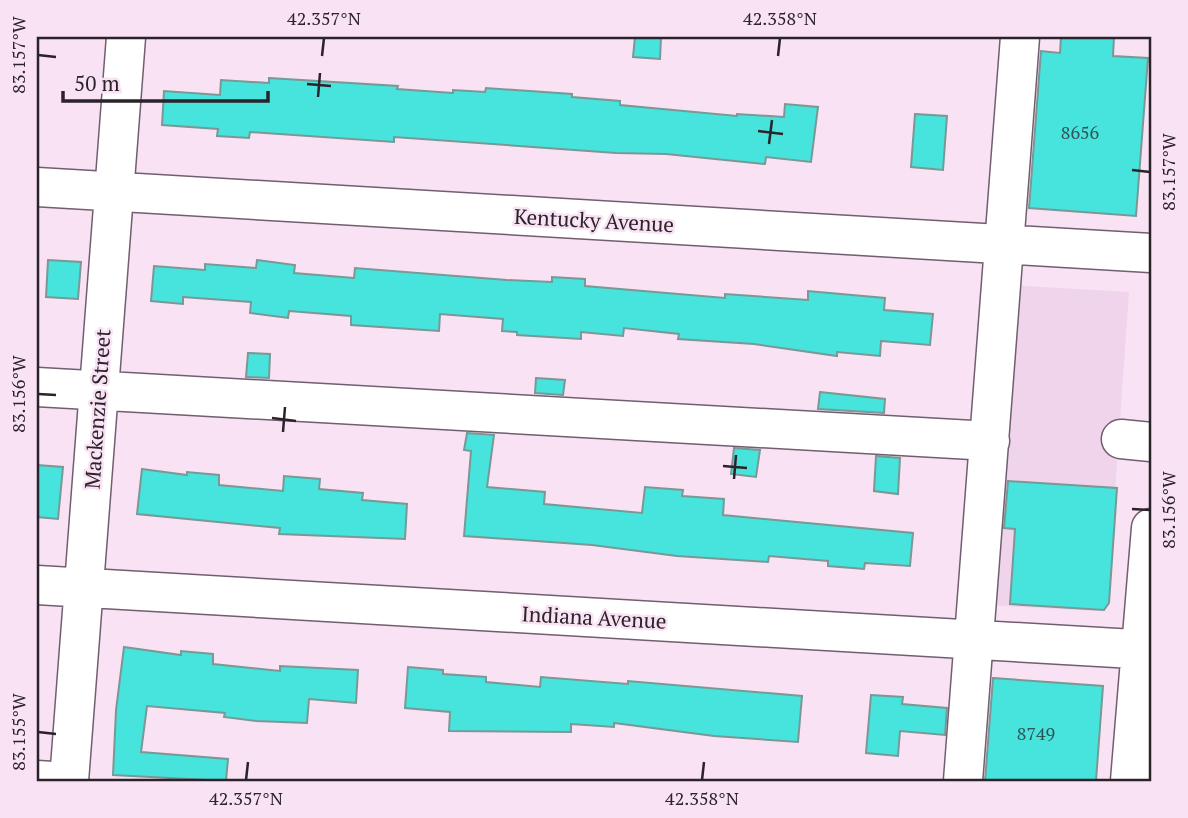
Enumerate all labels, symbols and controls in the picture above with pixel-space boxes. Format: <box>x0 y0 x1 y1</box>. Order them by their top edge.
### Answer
text: 42.357°N <box>287 6 361 30</box>
text: 42.358°N <box>743 6 817 30</box>
text: 83.157°W <box>6 16 30 94</box>
scale bar <box>63 60 268 104</box>
text: 50 m <box>74 69 120 97</box>
house number: 8656 <box>1061 120 1100 144</box>
text: 83.157°W <box>1156 133 1180 211</box>
street label: Kentucky Avenue <box>513 202 675 238</box>
street label: Mackenzie Street <box>77 328 117 490</box>
text: 83.156°W <box>6 355 30 433</box>
text: 83.156°W <box>1156 471 1180 549</box>
street label: Indiana Avenue <box>521 599 667 635</box>
text: 83.155°W <box>6 693 30 771</box>
house number: 8749 <box>1017 721 1055 745</box>
text: 42.357°N <box>209 786 283 810</box>
text: 42.358°N <box>665 786 739 810</box>

